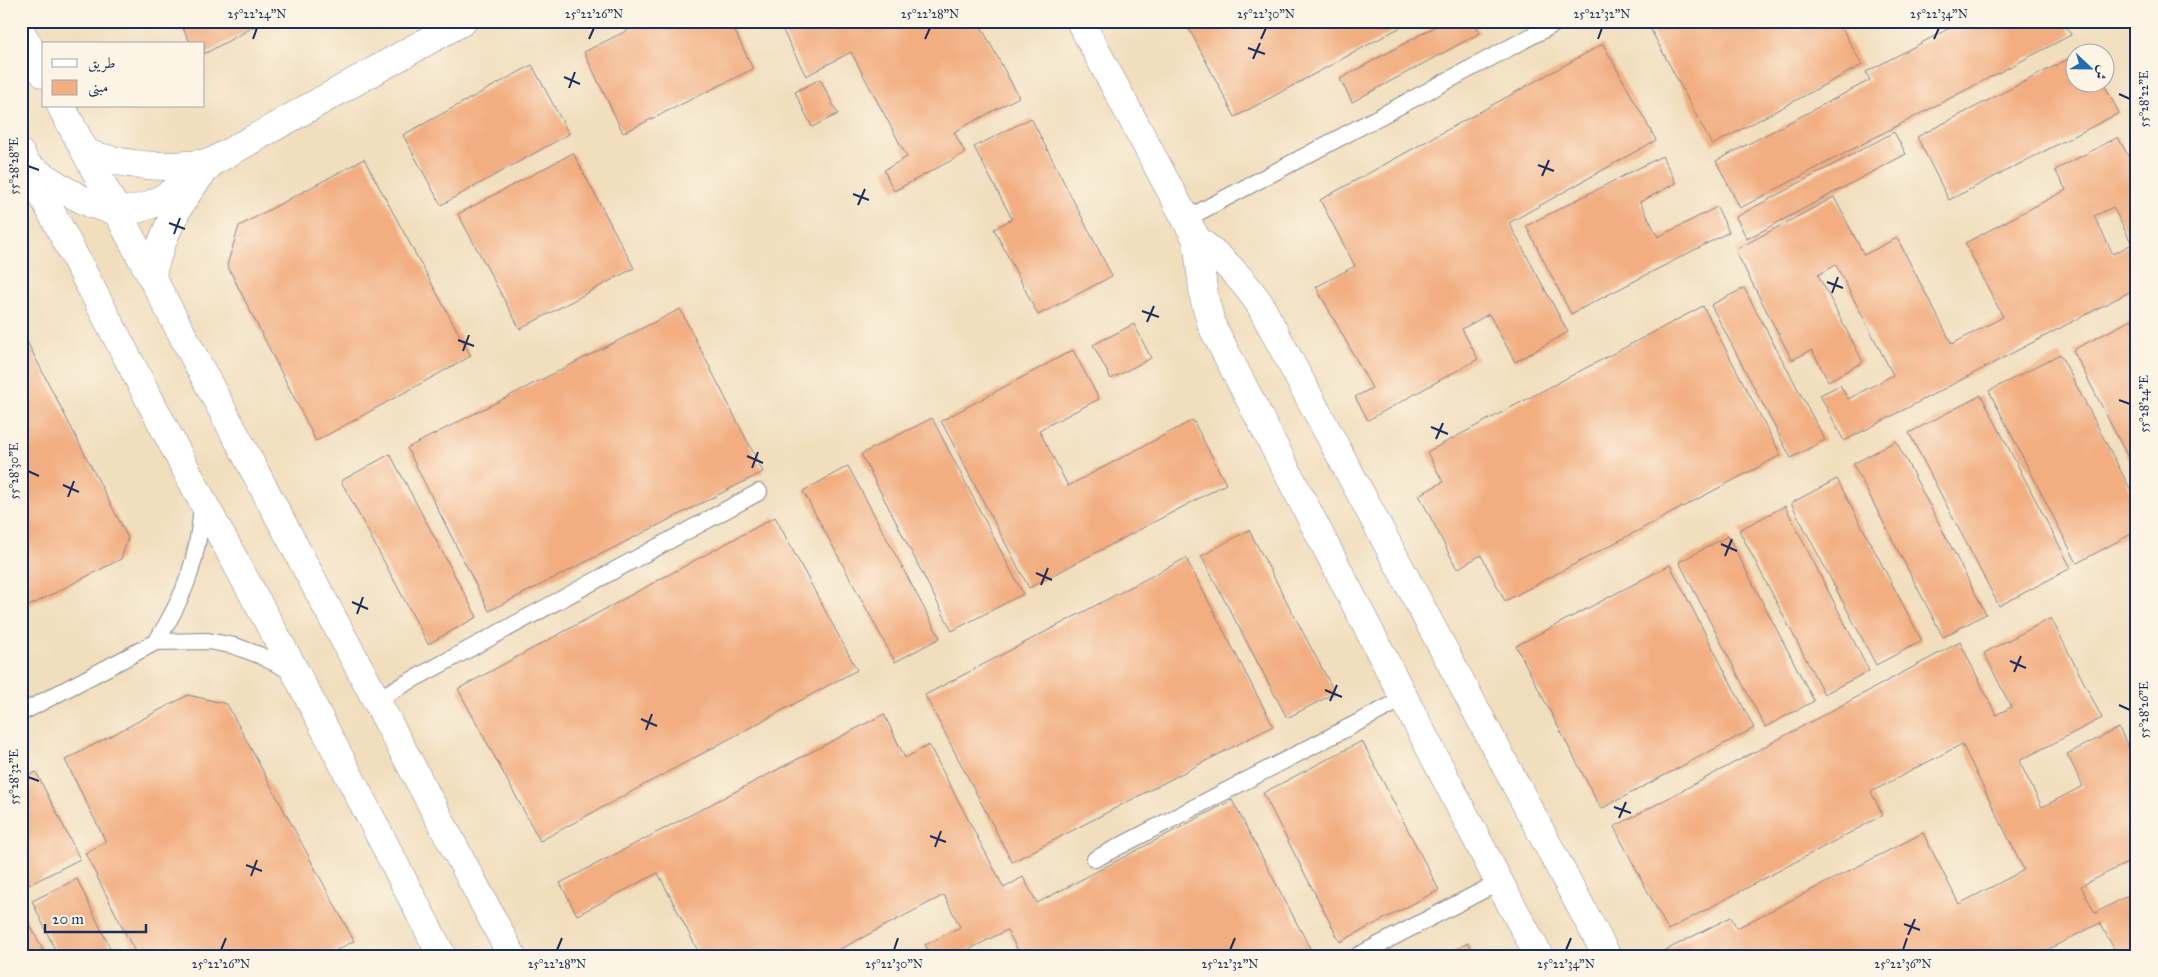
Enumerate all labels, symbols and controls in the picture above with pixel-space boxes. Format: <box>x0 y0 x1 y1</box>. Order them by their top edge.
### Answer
text: 25°22'24"N <box>228 7 286 21</box>
text: 25°22'26"N <box>565 7 623 21</box>
text: 25°22'28"N <box>901 7 959 21</box>
text: 25°22'30"N <box>1237 7 1295 21</box>
text: 25°22'32"N <box>1573 7 1631 21</box>
text: 25°22'34"N <box>1910 7 1968 21</box>
legend <box>42 42 205 108</box>
north arrow <box>2066 42 2116 92</box>
text: طريق <box>88 54 115 73</box>
text: ش <box>2091 63 2112 82</box>
text: 55°28'22"E <box>2137 70 2151 127</box>
text: مبنى <box>88 78 108 98</box>
text: 55°28'28"E <box>7 137 21 195</box>
text: 55°28'24"E <box>2137 375 2151 433</box>
text: 55°28'30"E <box>7 442 21 499</box>
text: 55°28'26"E <box>2137 681 2151 739</box>
text: 55°28'32"E <box>7 749 21 805</box>
scale bar <box>45 902 146 934</box>
text: 20 m <box>52 910 84 928</box>
text: 25°22'26"N <box>192 957 250 971</box>
text: 25°22'28"N <box>528 957 586 971</box>
text: 25°22'30"N <box>865 957 923 971</box>
text: 25°22'32"N <box>1201 957 1259 971</box>
text: 25°22'34"N <box>1537 957 1595 971</box>
text: 25°22'36"N <box>1874 957 1932 971</box>

